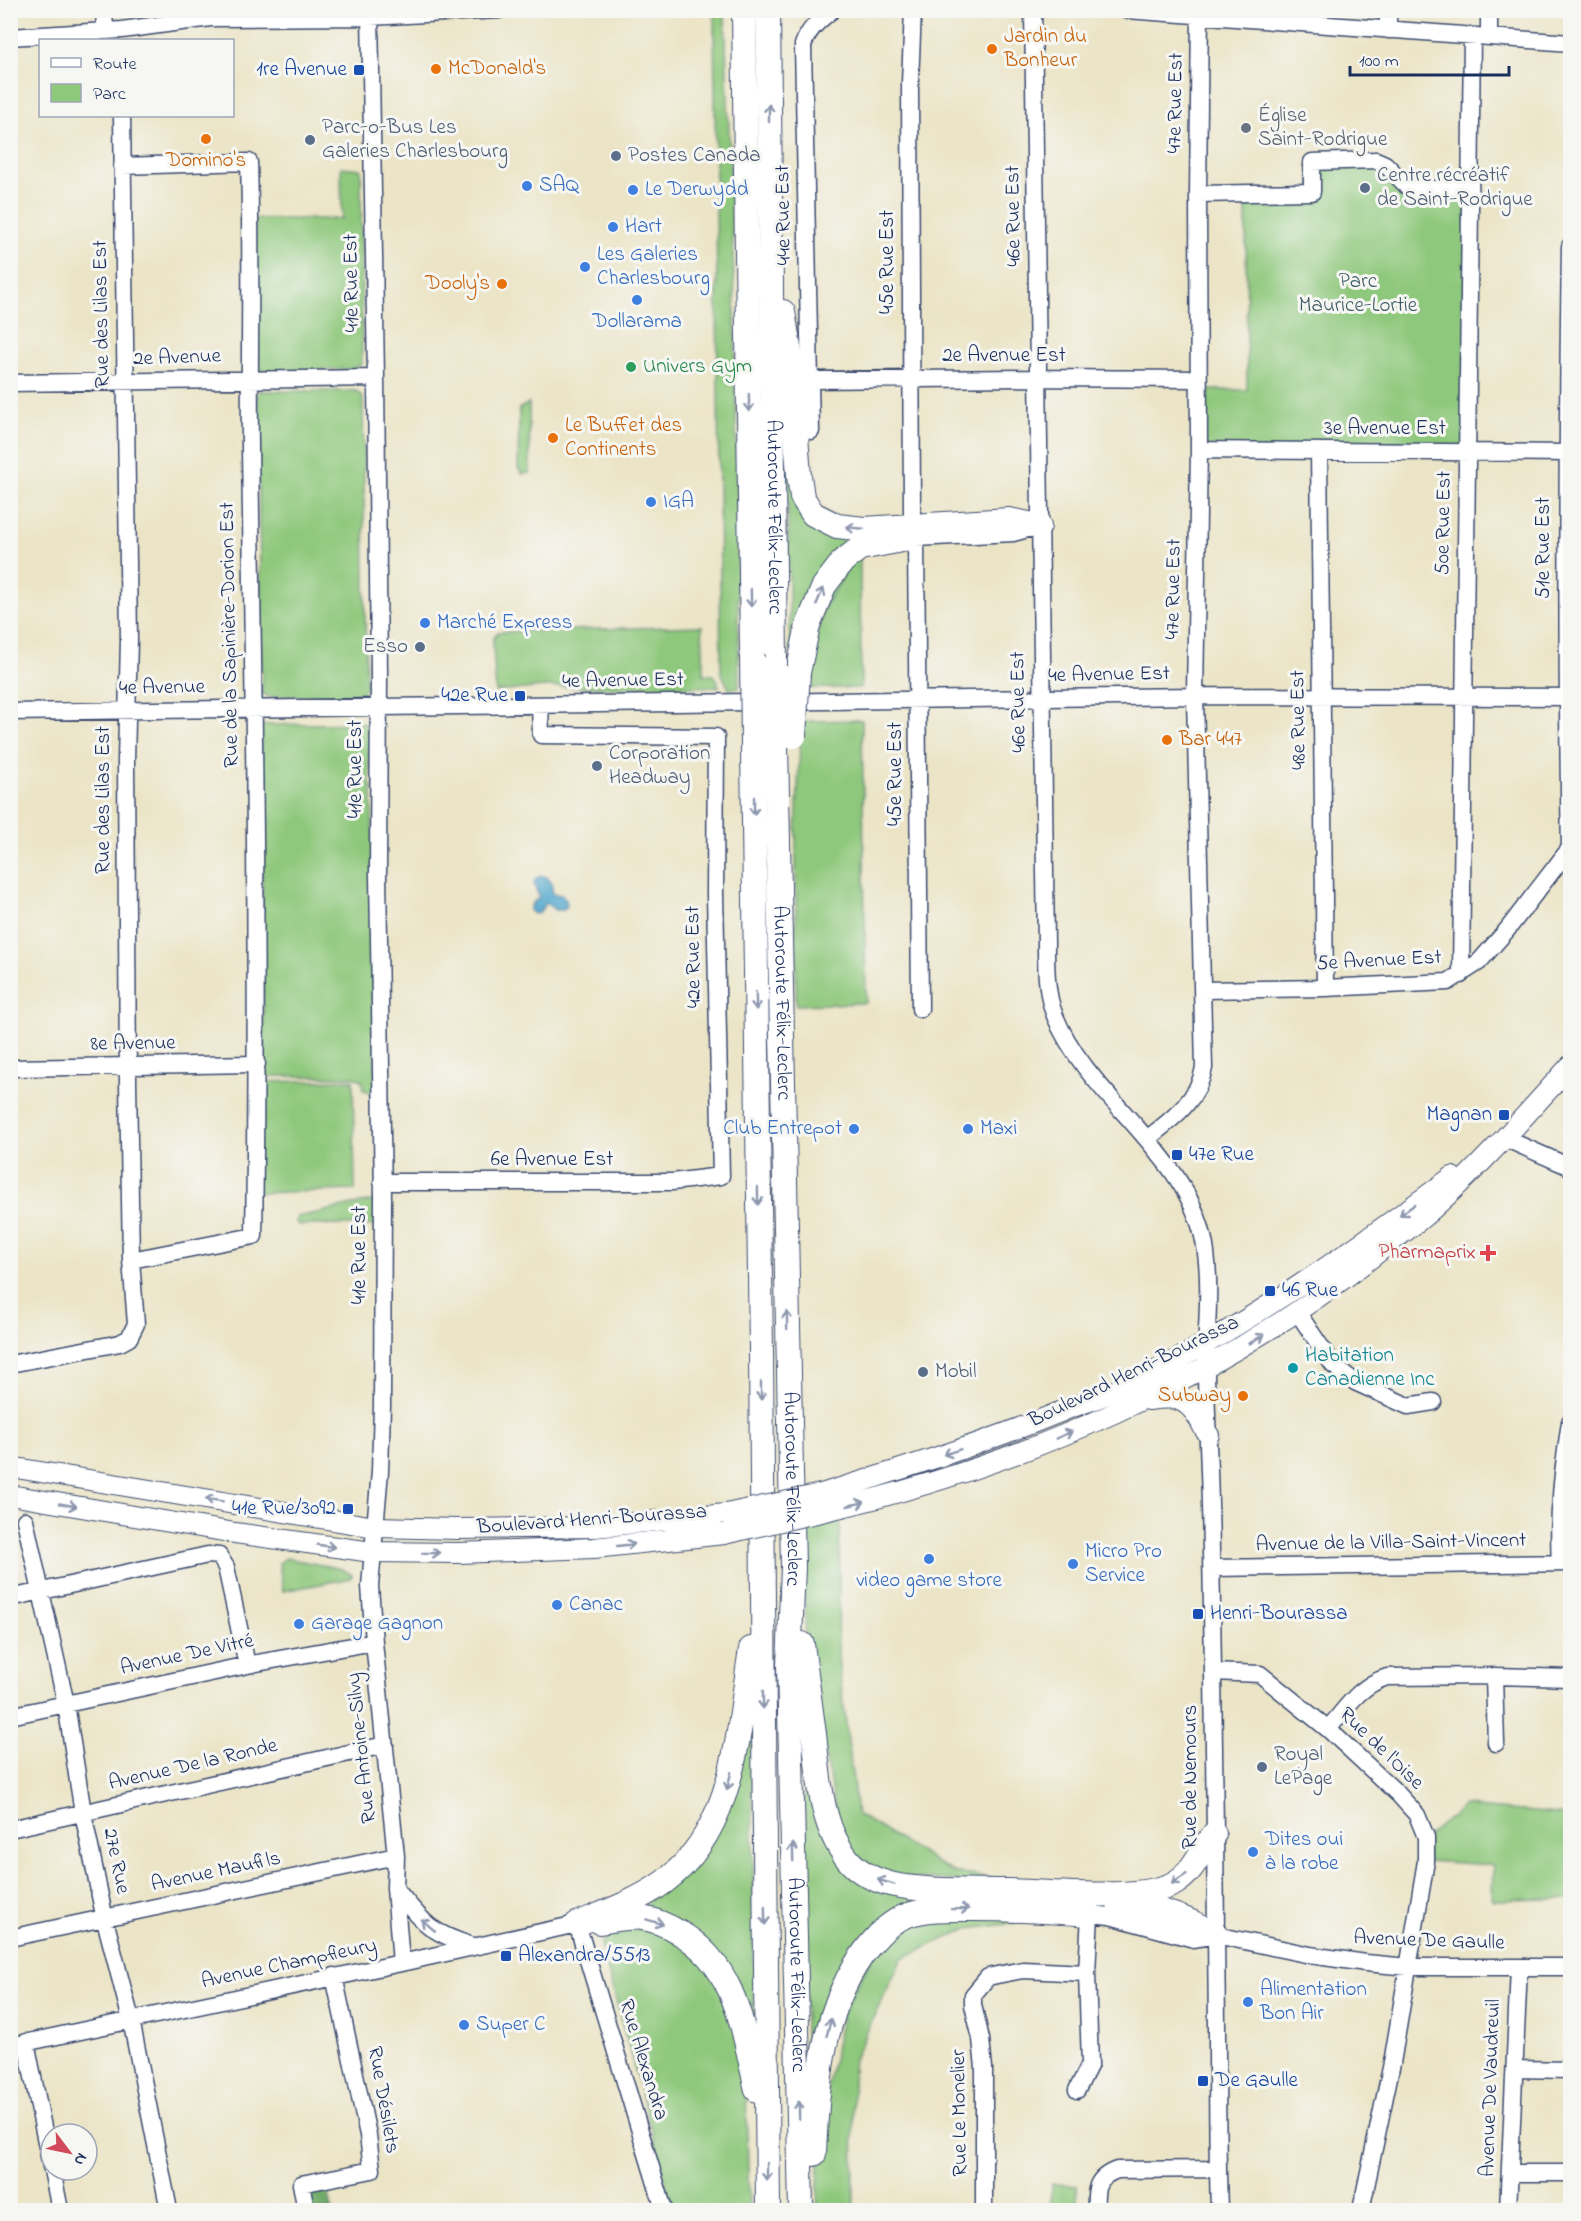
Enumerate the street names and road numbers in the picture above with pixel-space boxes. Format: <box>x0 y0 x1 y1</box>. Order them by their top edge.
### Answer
street label: 47e Rue Est <box>1160 52 1192 154</box>
street label: 44e Rue Est <box>768 164 800 266</box>
street label: 46e Rue Est <box>998 165 1030 267</box>
street label: 45e Rue Est <box>873 210 903 314</box>
street label: 41e Rue Est <box>336 233 368 333</box>
street label: Rue des Lilas Est <box>86 240 118 388</box>
street label: 2e Avenue <box>133 341 222 375</box>
street label: 2e Avenue Est <box>942 341 1066 371</box>
street label: 3e Avenue Est <box>1324 414 1446 444</box>
street label: Autoroute Félix-Leclerc <box>757 419 789 615</box>
street label: 50e Rue Est <box>1428 471 1460 575</box>
street label: 51e Rue Est <box>1529 497 1559 599</box>
street label: Rue de la Sapinière-Dorion Est <box>213 502 247 768</box>
street label: 47e Rue Est <box>1158 538 1190 640</box>
street label: 46e Rue Est <box>1003 651 1035 753</box>
street label: 4e Avenue Est <box>1048 659 1170 691</box>
street label: 4e Avenue Est <box>562 665 684 697</box>
street label: 48e Rue Est <box>1283 670 1315 770</box>
street label: 4e Avenue <box>119 672 206 704</box>
street label: 41e Rue Est <box>341 720 371 818</box>
street label: 45e Rue Est <box>881 722 911 826</box>
street label: Rue des Lilas Est <box>89 726 119 874</box>
street label: Autoroute Félix-Leclerc <box>764 905 798 1101</box>
street label: 42e Rue Est <box>678 906 710 1008</box>
street label: 5e Avenue Est <box>1316 943 1442 979</box>
street label: 8e Avenue <box>90 1028 177 1060</box>
street label: 6e Avenue Est <box>491 1145 613 1175</box>
street label: 41e Rue Est <box>345 1206 375 1304</box>
street label: Boulevard Henri-Bourassa <box>1023 1308 1244 1436</box>
street label: Autoroute Félix-Leclerc <box>774 1391 808 1588</box>
street label: Boulevard Henri-Bourassa <box>475 1497 708 1543</box>
street label: Avenue de la Villa-Saint-Vincent <box>1255 1526 1527 1560</box>
street label: Avenue De Vitré <box>117 1626 257 1684</box>
street label: Rue Antoine-Silvy <box>339 1671 387 1825</box>
street label: Rue de l'Oise <box>1332 1701 1431 1798</box>
street label: Rue de Nemours <box>1176 1705 1206 1849</box>
street label: Avenue De la Ronde <box>106 1731 281 1799</box>
street label: 27e Rue <box>94 1825 138 1897</box>
street label: Avenue Maufils <box>148 1844 284 1900</box>
street label: Autoroute Félix-Leclerc <box>779 1877 813 2073</box>
street label: Avenue De Gaulle <box>1353 1923 1506 1959</box>
street label: Avenue Champfleury <box>198 1931 380 1999</box>
street label: Rue Alexandra <box>610 1996 676 2124</box>
street label: Avenue De Vaudreuil <box>1473 1998 1509 2178</box>
street label: Rue Désilets <box>359 2044 407 2156</box>
street label: Rue Le Monelier <box>944 2049 976 2177</box>

